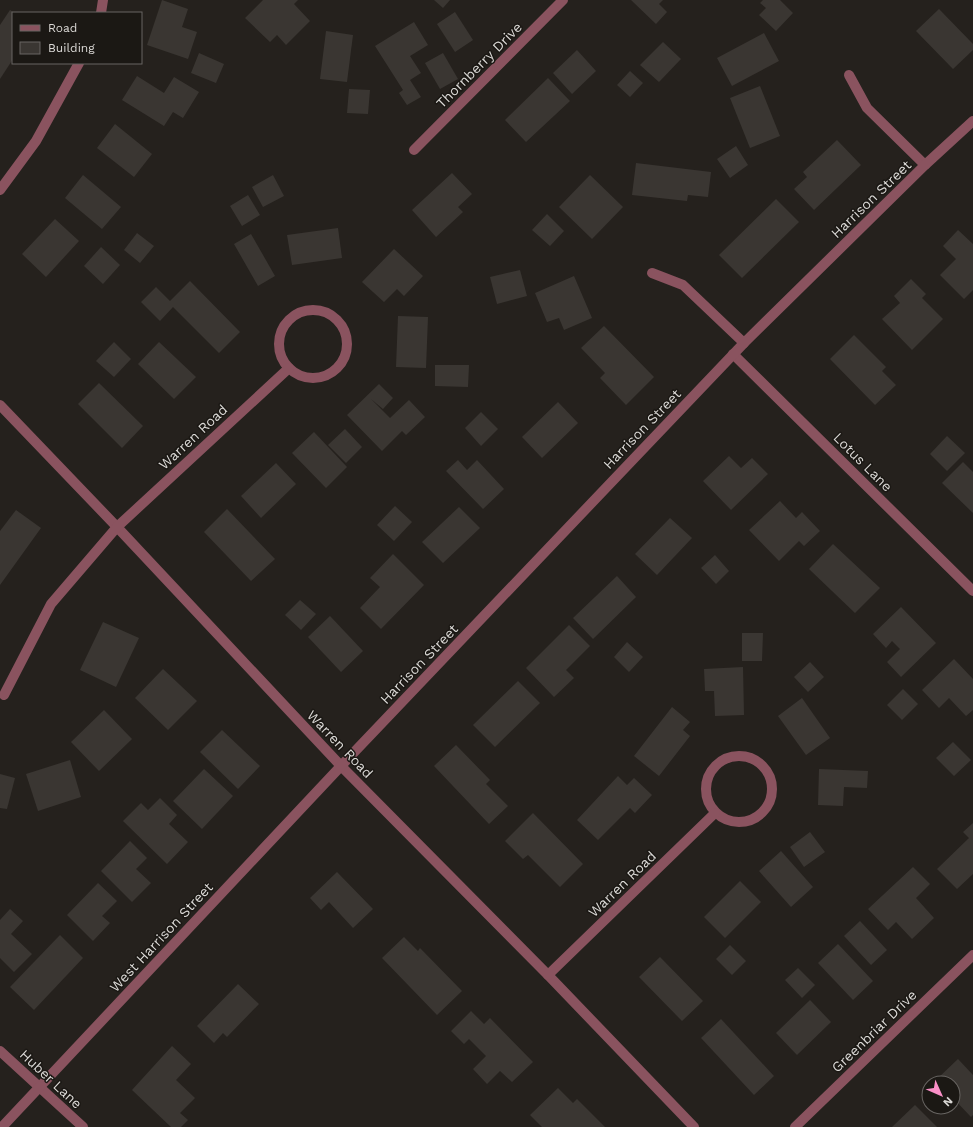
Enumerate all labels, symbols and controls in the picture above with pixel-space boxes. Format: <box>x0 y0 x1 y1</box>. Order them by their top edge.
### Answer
legend <box>12 12 142 64</box>
street label: Thornberry Drive <box>433 19 525 111</box>
text: Road <box>48 21 77 35</box>
text: Building <box>48 41 95 55</box>
street label: Harrison Street <box>828 157 914 241</box>
street label: Harrison Street <box>600 386 684 472</box>
street label: Warren Road <box>155 401 231 473</box>
street label: Lotus Lane <box>830 429 896 495</box>
street label: Harrison Street <box>377 621 461 707</box>
street label: Warren Road <box>304 707 376 781</box>
street label: Warren Road <box>585 848 659 920</box>
street label: West Harrison Street <box>106 879 216 995</box>
street label: Greenbriar Drive <box>828 986 920 1076</box>
street label: Huber Lane <box>17 1046 85 1112</box>
north arrow <box>921 1075 961 1115</box>
text: N <box>940 1094 955 1109</box>

